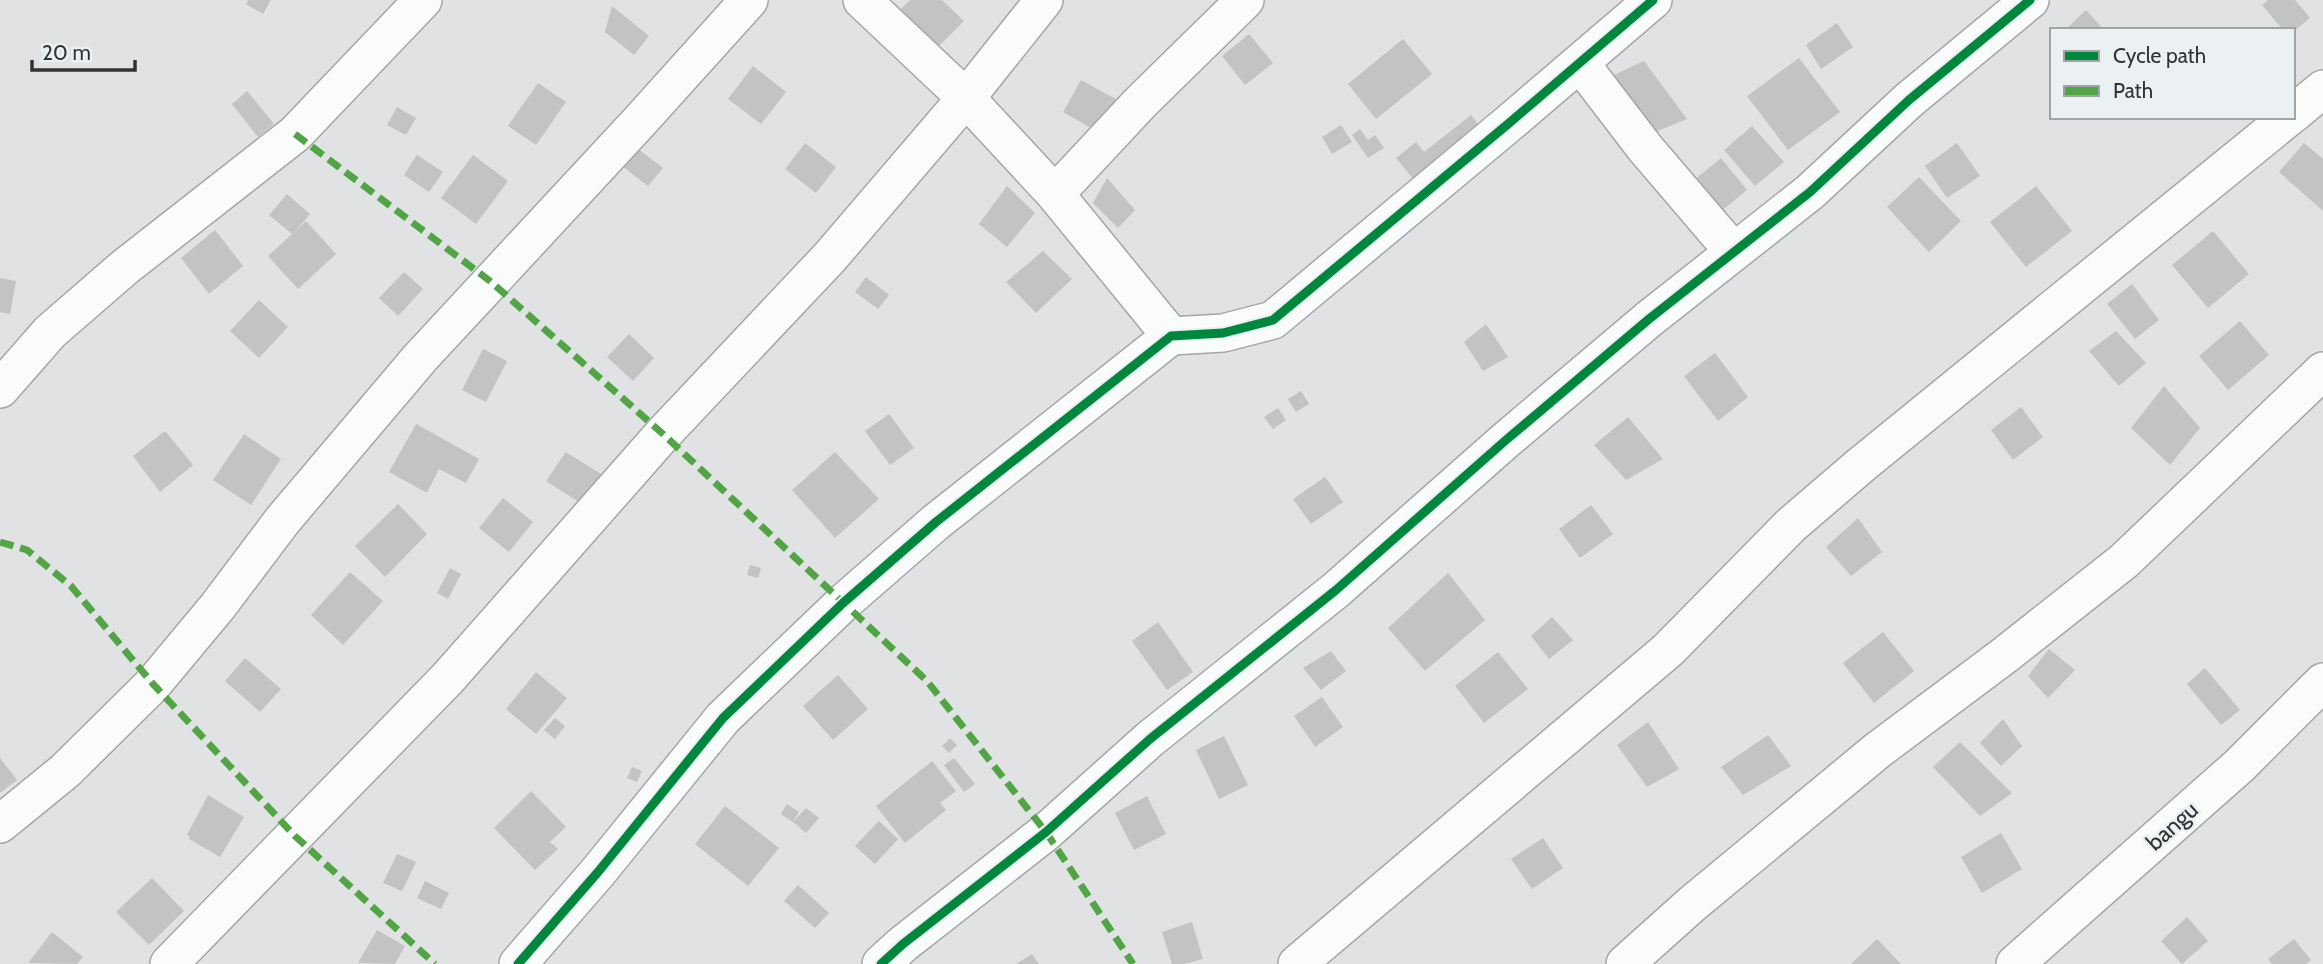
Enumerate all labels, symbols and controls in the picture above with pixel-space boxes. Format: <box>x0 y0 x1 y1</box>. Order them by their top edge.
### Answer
scale bar <box>32 28 135 72</box>
legend <box>2050 28 2295 119</box>
text: 20 m <box>42 40 91 65</box>
text: Cycle path <box>2113 43 2206 68</box>
text: Path <box>2113 78 2153 103</box>
street label: bangu <box>2140 795 2204 857</box>

